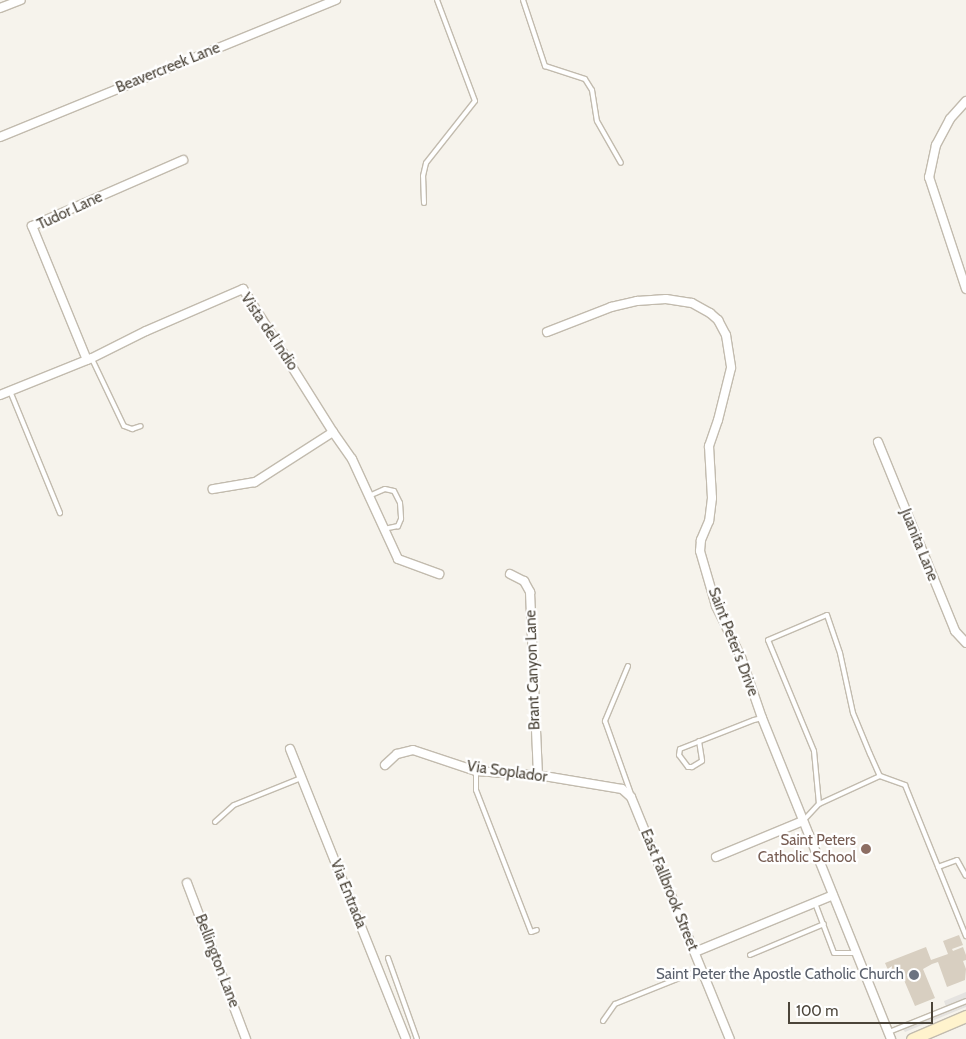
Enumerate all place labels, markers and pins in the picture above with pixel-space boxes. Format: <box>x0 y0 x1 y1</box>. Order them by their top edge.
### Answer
place label: Saint Peters Catholic School <box>758 831 856 866</box>
marker: Saint Peters Catholic School <box>860 843 872 855</box>
place label: Saint Peter the Apostle Catholic Church <box>656 966 904 984</box>
marker: Saint Peter the Apostle Catholic Church <box>908 969 920 981</box>

